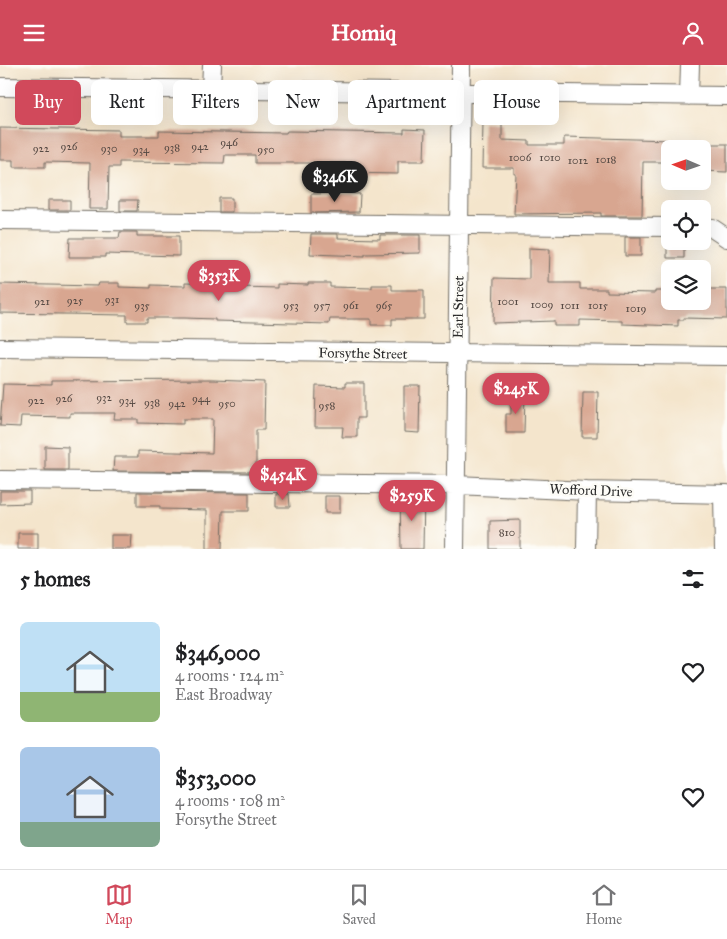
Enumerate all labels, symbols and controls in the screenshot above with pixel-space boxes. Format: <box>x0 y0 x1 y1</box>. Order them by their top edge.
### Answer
icon: menu <box>20 19 48 47</box>
text: Homiq <box>331 19 396 46</box>
icon: person <box>679 19 707 47</box>
chip: Buy <box>15 80 81 125</box>
chip: Rent <box>91 80 163 125</box>
chip: Filters <box>173 80 258 125</box>
chip: New <box>268 80 338 125</box>
chip: Apartment <box>348 80 464 125</box>
chip: House <box>474 80 559 125</box>
house number: 946 <box>220 136 238 149</box>
house number: 926 <box>61 140 78 153</box>
house number: 942 <box>191 140 209 153</box>
north arrow <box>661 140 711 190</box>
map controls <box>661 140 711 310</box>
house number: 938 <box>164 141 180 154</box>
house number: 922 <box>33 142 50 155</box>
house number: 930 <box>101 142 117 155</box>
house number: 934 <box>133 143 150 156</box>
house number: 950 <box>257 143 275 156</box>
house number: 1006 <box>509 151 532 164</box>
house number: 1010 <box>539 151 561 164</box>
house number: 1018 <box>596 153 617 166</box>
house number: 1012 <box>568 154 589 167</box>
pin: $346K <box>300 161 370 203</box>
text: $346K <box>313 167 357 186</box>
button: locate <box>661 200 711 250</box>
pin: $353K <box>184 259 254 302</box>
button: layers <box>661 260 711 310</box>
text: $353K <box>198 266 240 285</box>
street label: Earl Street <box>449 275 468 339</box>
house number: 931 <box>105 293 119 306</box>
house number: 925 <box>67 294 83 307</box>
house number: 921 <box>34 295 50 308</box>
house number: 1001 <box>497 295 519 308</box>
house number: 1009 <box>530 298 554 311</box>
house number: 935 <box>134 299 150 312</box>
house number: 953 <box>283 299 299 312</box>
house number: 957 <box>314 299 331 312</box>
house number: 961 <box>343 299 359 312</box>
house number: 965 <box>376 299 392 312</box>
house number: 1011 <box>560 299 580 312</box>
house number: 1015 <box>588 299 608 312</box>
house number: 1019 <box>626 302 646 315</box>
street label: Forsythe Street <box>318 344 408 363</box>
pin: $245K <box>481 373 551 415</box>
text: $245K <box>493 379 539 398</box>
house number: 932 <box>96 391 112 404</box>
house number: 926 <box>56 392 73 405</box>
house number: 944 <box>192 392 211 405</box>
house number: 922 <box>28 394 45 407</box>
house number: 934 <box>119 394 136 407</box>
house number: 938 <box>144 396 160 409</box>
house number: 942 <box>168 397 186 410</box>
house number: 950 <box>218 397 236 410</box>
house number: 958 <box>319 399 336 412</box>
pin: $454K <box>248 459 318 501</box>
text: $454K <box>260 465 306 484</box>
pin: $259K <box>377 479 447 522</box>
street label: Wofford Drive <box>549 481 633 500</box>
text: $259K <box>390 486 434 505</box>
house number: 810 <box>499 526 515 539</box>
icon: filters <box>679 565 707 593</box>
text: 5 homes <box>20 566 91 592</box>
text: $346,000 <box>175 640 261 666</box>
icon: home <box>60 642 120 702</box>
icon: heart <box>679 658 707 686</box>
text: 4 rooms · 124 m² <box>175 666 284 685</box>
text: East Broadway <box>175 685 272 704</box>
text: $353,000 <box>175 765 256 791</box>
icon: home <box>60 767 120 827</box>
icon: heart <box>679 783 707 811</box>
text: 4 rooms · 108 m² <box>175 791 285 810</box>
text: Forsythe Street <box>175 810 277 829</box>
tab: Map <box>105 881 133 928</box>
tab: Saved <box>343 881 376 928</box>
tab: Home <box>586 881 622 928</box>

